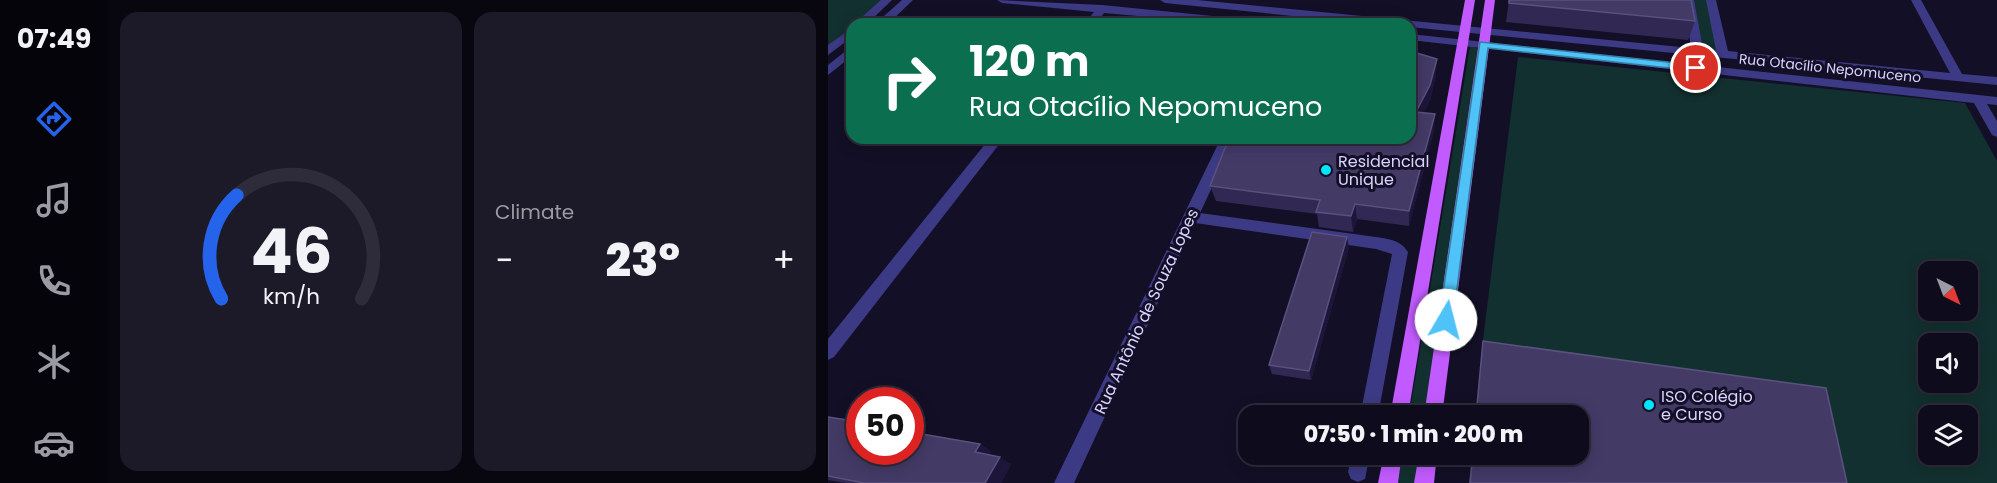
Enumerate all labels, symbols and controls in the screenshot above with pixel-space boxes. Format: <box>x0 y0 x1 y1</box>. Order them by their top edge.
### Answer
text: 07:49 <box>17 20 91 57</box>
text: 120 m <box>969 32 1090 91</box>
icon: right <box>870 42 948 120</box>
pin <box>1670 42 1721 93</box>
street label: Rua Otacílio Nepomuceno <box>1738 48 1922 88</box>
icon: arrive <box>1679 51 1712 84</box>
text: Rua Otacílio Nepomuceno <box>969 88 1322 125</box>
icon: directions <box>33 98 75 140</box>
place label: Residencial Unique <box>1338 150 1429 191</box>
marker: Residencial Unique <box>1319 163 1333 177</box>
icon: music <box>33 179 75 221</box>
text: Climate <box>495 198 574 226</box>
street label: Rua Antônio de Souza Lopes <box>1089 205 1204 418</box>
text: 46 <box>250 207 332 295</box>
text: 23° <box>605 229 680 292</box>
text: − <box>495 237 513 284</box>
text: + <box>772 237 795 284</box>
icon: phone <box>33 260 75 302</box>
north arrow <box>1918 261 1978 321</box>
map controls <box>1918 261 1978 465</box>
text: km/h <box>262 281 320 312</box>
position arrow <box>1414 288 1478 352</box>
button: sound <box>1918 333 1978 393</box>
icon: climate <box>33 341 75 383</box>
place label: ISO Colégio e Curso <box>1661 385 1753 426</box>
speed limit sign: 50 <box>846 387 924 465</box>
marker: ISO Colégio e Curso <box>1642 398 1656 412</box>
button: layers <box>1918 405 1978 465</box>
text: 07:50 · 1 min · 200 m <box>1304 419 1523 450</box>
icon: car <box>33 422 75 464</box>

